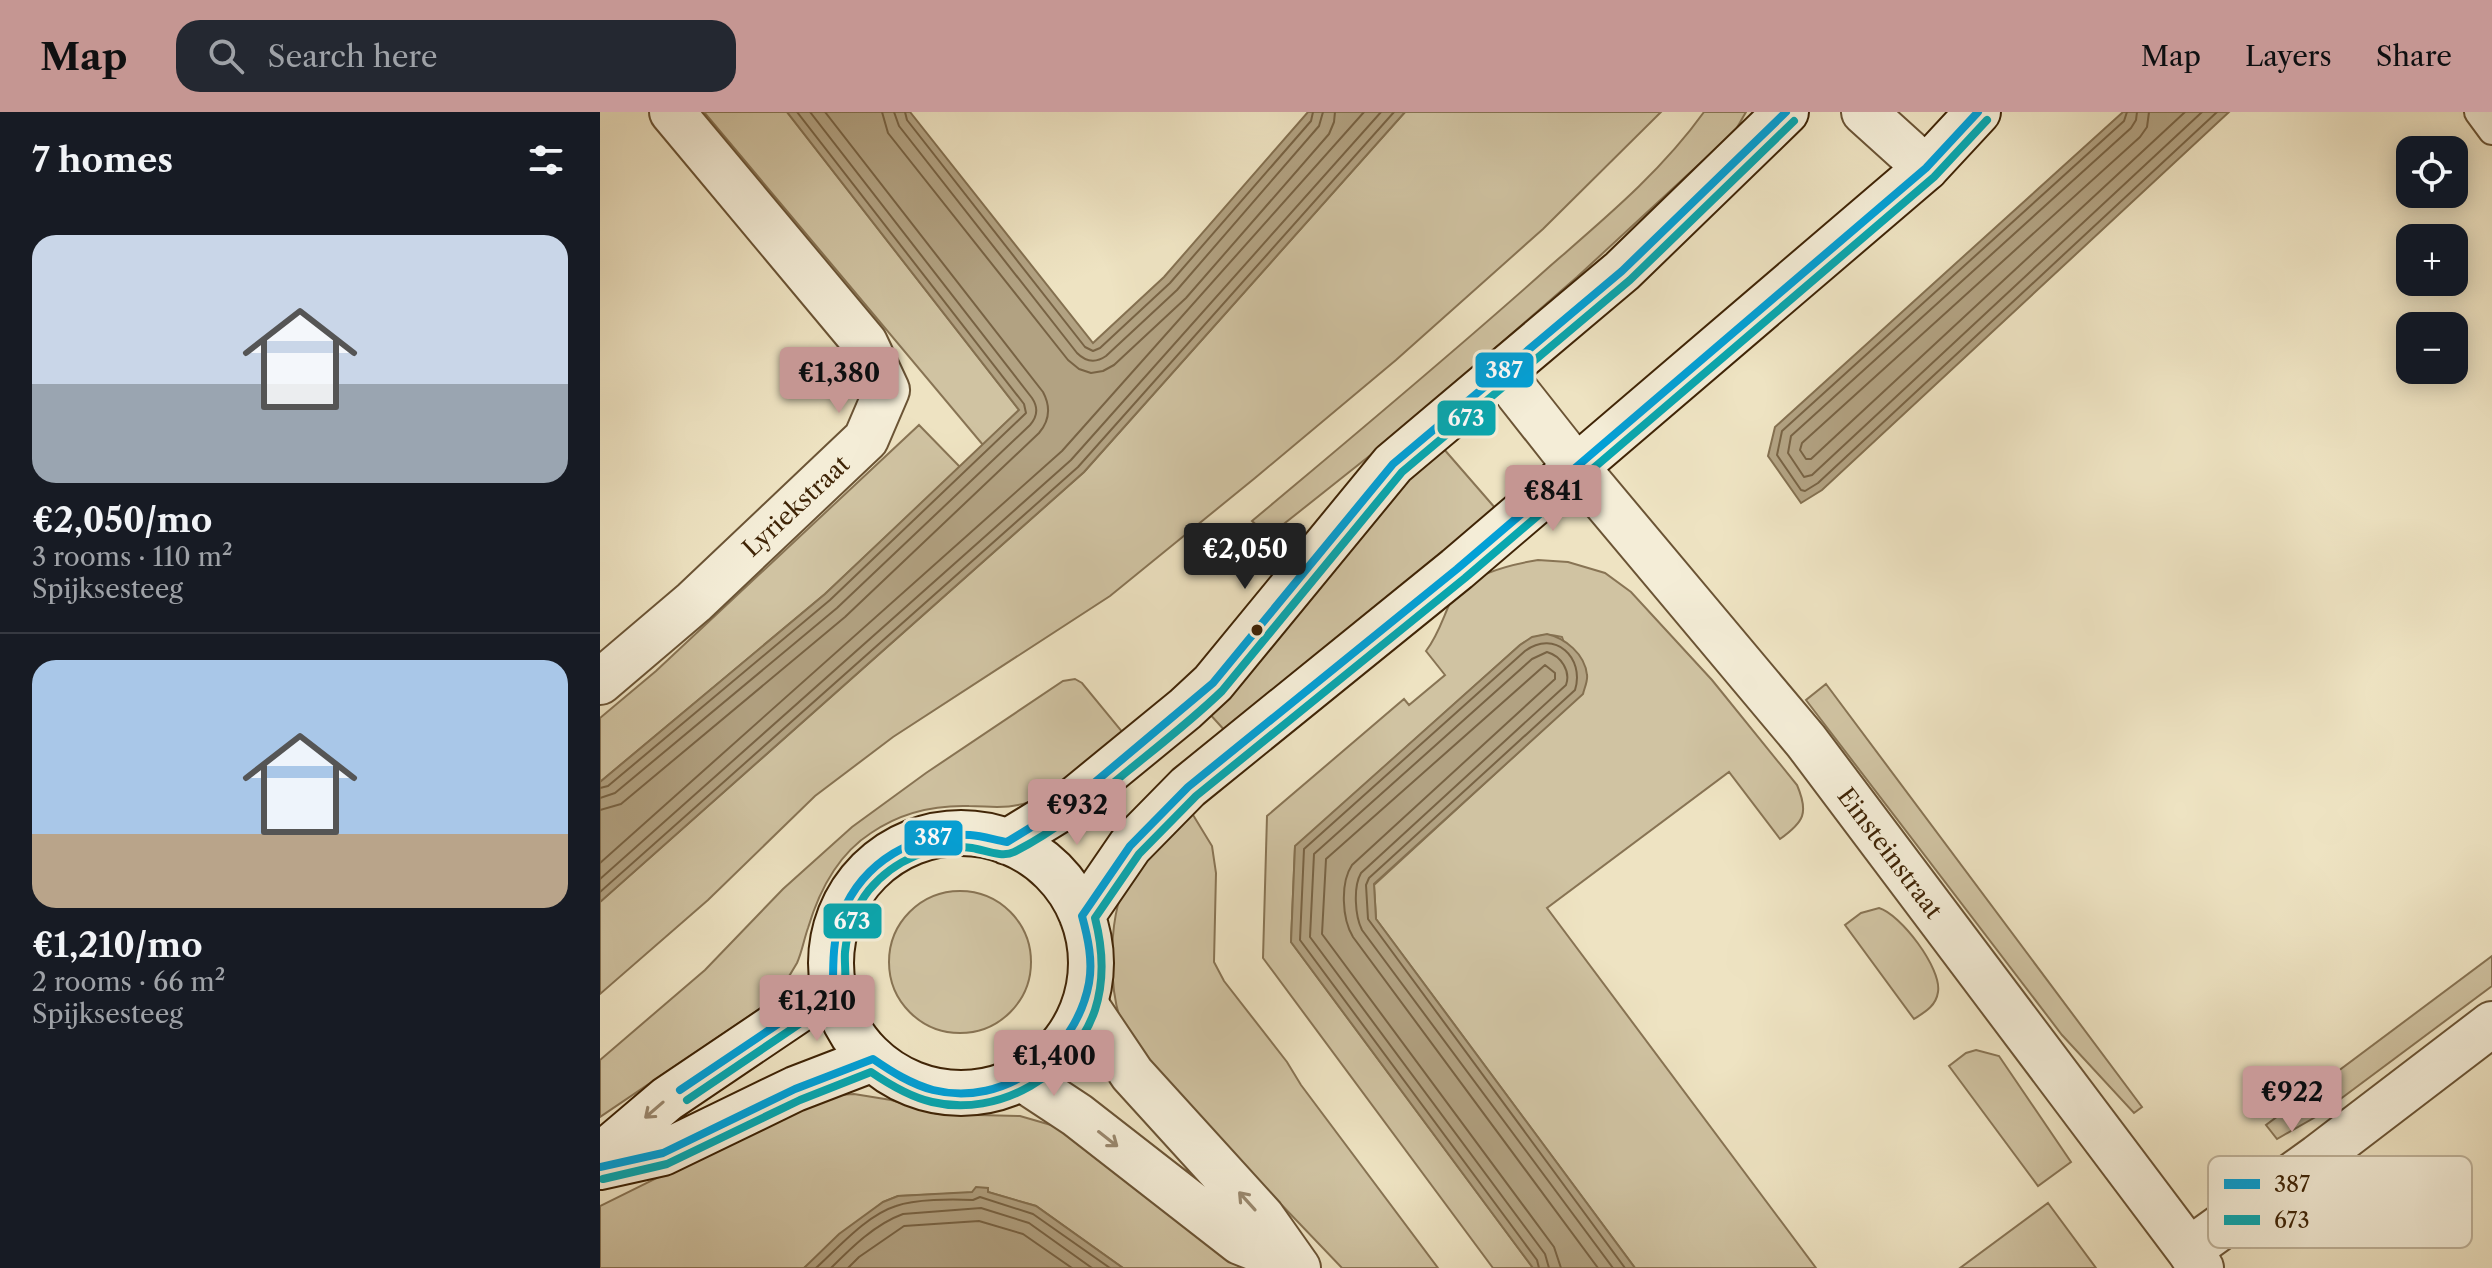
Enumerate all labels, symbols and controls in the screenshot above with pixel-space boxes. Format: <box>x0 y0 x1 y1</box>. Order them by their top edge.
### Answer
search box <box>176 20 736 92</box>
text: Map <box>40 33 128 80</box>
icon: search <box>204 34 248 78</box>
text: Search here <box>268 38 438 75</box>
text: Map <box>2141 39 2201 73</box>
text: Layers <box>2245 39 2332 73</box>
text: Share <box>2376 39 2452 73</box>
map controls <box>2396 136 2468 384</box>
button: locate <box>2396 136 2468 208</box>
icon: filters <box>524 138 568 182</box>
text: 7 homes <box>32 139 173 181</box>
button: + <box>2396 224 2468 296</box>
icon: home <box>228 287 372 431</box>
button: − <box>2396 312 2468 384</box>
pin: €1,380 <box>774 347 904 415</box>
line badge: 387 <box>1474 351 1535 389</box>
text: €1,380 <box>798 357 880 389</box>
text: 387 <box>1485 357 1523 384</box>
line badge: 673 <box>1436 399 1497 437</box>
text: 673 <box>1448 405 1484 432</box>
street label: Lyriekstraat <box>737 449 856 563</box>
pin: €841 <box>1506 465 1600 533</box>
text: €841 <box>1523 475 1583 507</box>
text: €2,050/mo <box>32 499 212 541</box>
pin: €2,050 <box>1180 523 1310 591</box>
text: €2,050 <box>1202 533 1288 565</box>
text: 3 rooms · 110 m² <box>32 541 233 573</box>
text: Spijksesteeg <box>32 573 183 605</box>
unlabelled marker <box>1249 622 1265 638</box>
icon: home <box>228 712 372 856</box>
pin: €932 <box>1030 779 1124 847</box>
street label: Einsteinstraat <box>1831 782 1949 924</box>
text: €932 <box>1046 789 1108 821</box>
line badge: 387 <box>903 819 964 857</box>
text: 387 <box>914 824 952 851</box>
line badge: 673 <box>822 902 883 940</box>
text: 673 <box>834 908 870 935</box>
text: €1,210/mo <box>32 924 203 966</box>
text: 2 rooms · 66 m² <box>32 966 225 998</box>
pin: €1,210 <box>752 975 882 1043</box>
text: €1,210 <box>778 985 856 1017</box>
text: Spijksesteeg <box>32 998 183 1030</box>
pin: €1,400 <box>989 1030 1119 1098</box>
text: €1,400 <box>1012 1040 1096 1072</box>
pin: €922 <box>2245 1066 2339 1134</box>
text: €922 <box>2261 1076 2323 1108</box>
one-way arrow <box>644 1101 664 1119</box>
one-way arrow <box>1096 1131 1118 1148</box>
legend <box>2208 1156 2472 1248</box>
text: 387 <box>2274 1171 2310 1198</box>
one-way arrow <box>1238 1191 1256 1211</box>
text: 673 <box>2274 1207 2310 1234</box>

